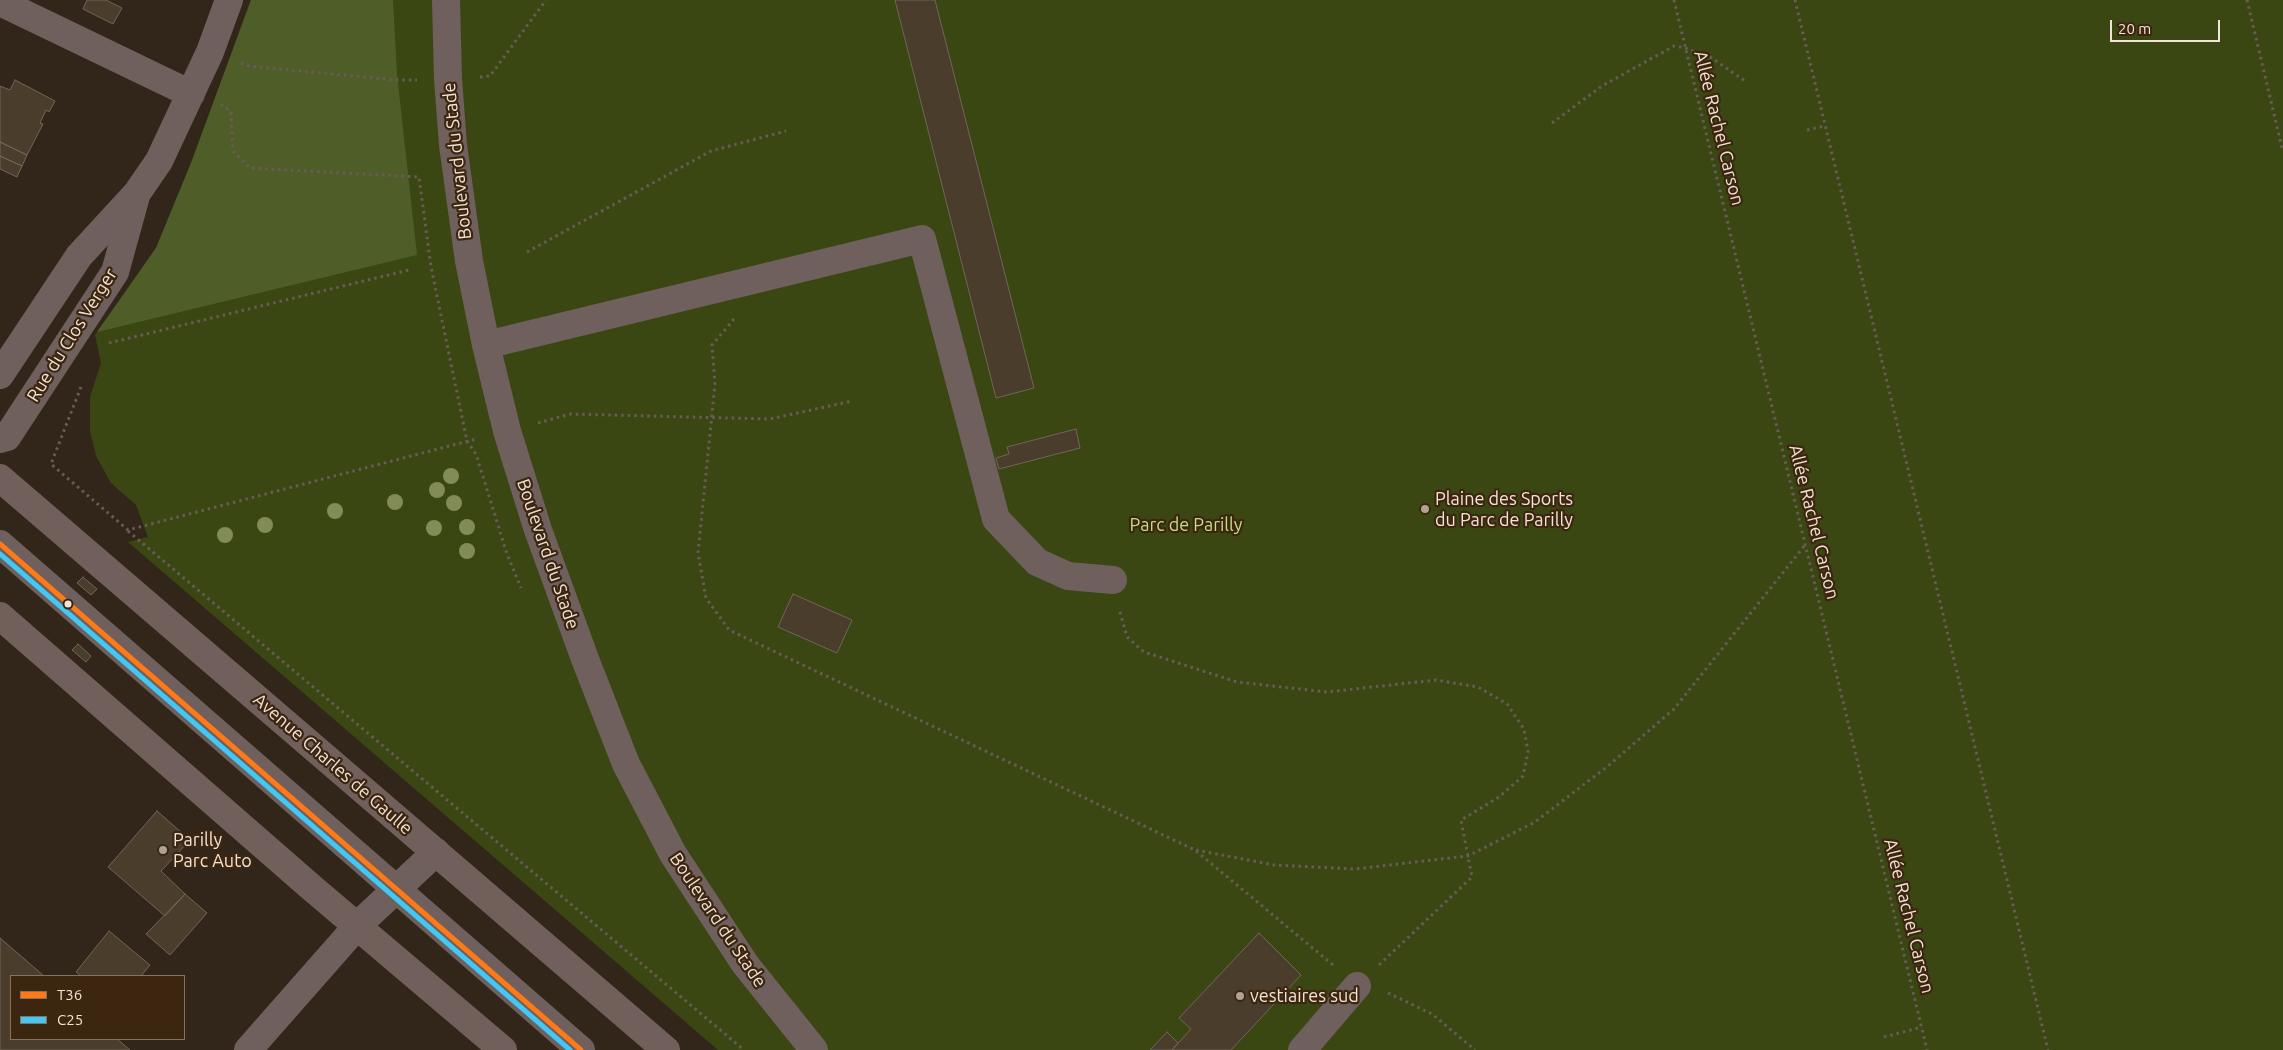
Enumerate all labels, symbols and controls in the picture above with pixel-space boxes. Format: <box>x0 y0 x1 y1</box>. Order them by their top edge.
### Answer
scale bar <box>2113 10 2223 42</box>
text: 20 m <box>2118 20 2151 37</box>
street label: Allée Rachel Carson <box>1689 48 1749 208</box>
street label: Boulevard du Stade <box>438 82 476 240</box>
street label: Rue du Clos Verger <box>22 264 122 406</box>
street label: Allée Rachel Carson <box>1784 442 1844 602</box>
street label: Boulevard du Stade <box>512 476 584 632</box>
place label: Plaine des Sports du Parc de Parilly <box>1435 488 1573 530</box>
marker: Plaine des Sports du Parc de Parilly <box>1419 503 1431 515</box>
park label: Parc de Parilly <box>1130 514 1242 536</box>
unlabelled marker <box>63 599 73 609</box>
street label: Avenue Charles de Gaulle <box>249 689 417 839</box>
place label: Parilly Parc Auto <box>173 829 252 872</box>
street label: Allée Rachel Carson <box>1879 836 1939 996</box>
marker: Parilly Parc Auto <box>157 844 169 856</box>
street label: Boulevard du Stade <box>665 849 771 991</box>
legend <box>10 975 185 1040</box>
place label: vestiaires sud <box>1250 985 1359 1007</box>
text: T36 <box>57 986 82 1003</box>
marker: vestiaires sud <box>1234 990 1246 1002</box>
text: C25 <box>57 1011 83 1028</box>

